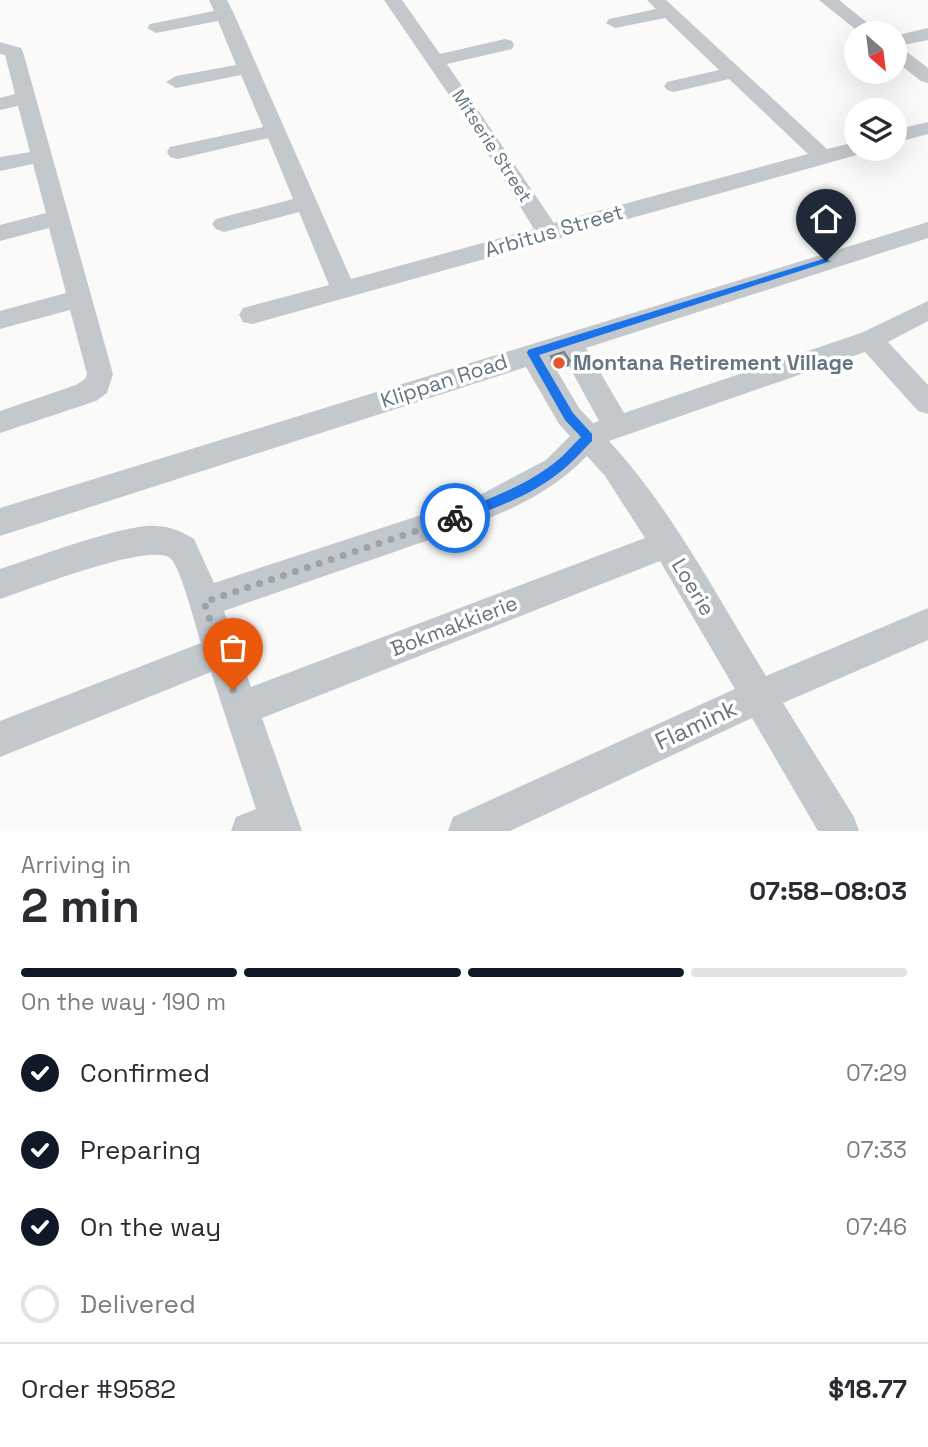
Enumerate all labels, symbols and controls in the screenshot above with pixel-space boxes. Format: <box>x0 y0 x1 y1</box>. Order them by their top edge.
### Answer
north arrow <box>844 21 906 84</box>
map controls <box>844 21 907 161</box>
street label: Mitserie Street <box>447 85 537 206</box>
button: layers <box>844 98 907 161</box>
pin <box>796 189 856 261</box>
street label: Arbitus Street <box>481 198 626 263</box>
icon: home <box>807 200 845 238</box>
street label: Klippan Road <box>377 347 511 414</box>
place label: Montana Retirement Village <box>573 349 854 376</box>
marker: Montana Retirement Village <box>551 355 567 371</box>
courier <box>420 483 490 553</box>
icon: bike <box>436 499 474 537</box>
street label: Loerie <box>666 553 721 620</box>
street label: Bokmakkierie <box>386 589 521 662</box>
pin <box>203 618 263 690</box>
icon: bag <box>214 629 252 667</box>
street label: Flamink <box>650 692 742 757</box>
text: Arriving in <box>21 850 131 880</box>
text: 07:58–08:03 <box>749 874 907 908</box>
text: 2 min <box>21 877 140 935</box>
text: On the way · 190 m <box>21 987 226 1017</box>
icon: check <box>21 1054 59 1092</box>
text: Confirmed <box>80 1056 210 1090</box>
text: 07:29 <box>846 1058 907 1088</box>
icon: check <box>21 1131 59 1169</box>
text: Preparing <box>80 1133 201 1167</box>
text: 07:33 <box>846 1135 907 1165</box>
icon: check <box>21 1208 59 1246</box>
text: On the way <box>80 1210 221 1244</box>
text: 07:46 <box>845 1212 907 1242</box>
text: Delivered <box>80 1287 196 1321</box>
text: Order #9582 <box>21 1372 176 1406</box>
text: $18.77 <box>828 1372 907 1406</box>

